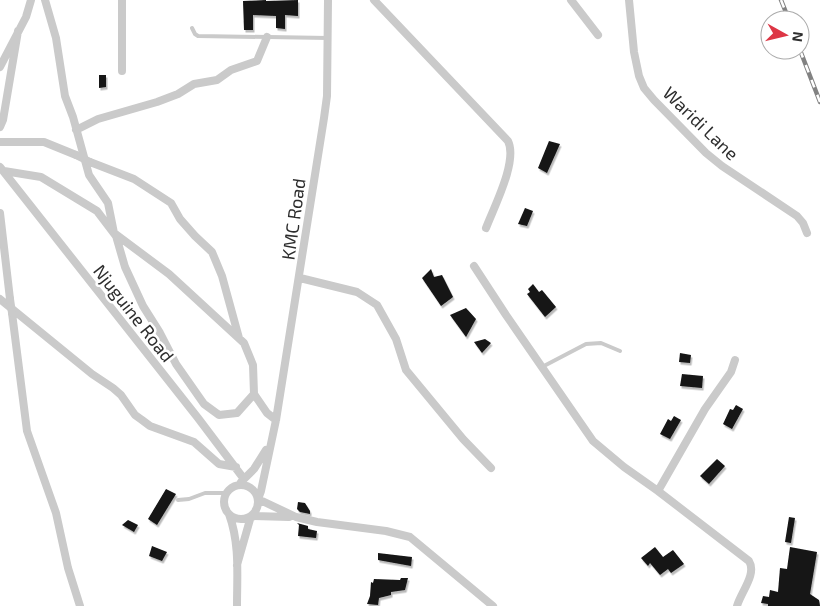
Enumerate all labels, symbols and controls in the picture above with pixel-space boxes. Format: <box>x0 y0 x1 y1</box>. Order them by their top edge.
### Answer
north arrow <box>760 10 810 60</box>
text: N <box>789 31 807 43</box>
street label: Waridi Lane <box>659 82 743 164</box>
street label: KMC Road <box>276 177 310 261</box>
street label: Njuguine Road <box>89 260 179 366</box>

